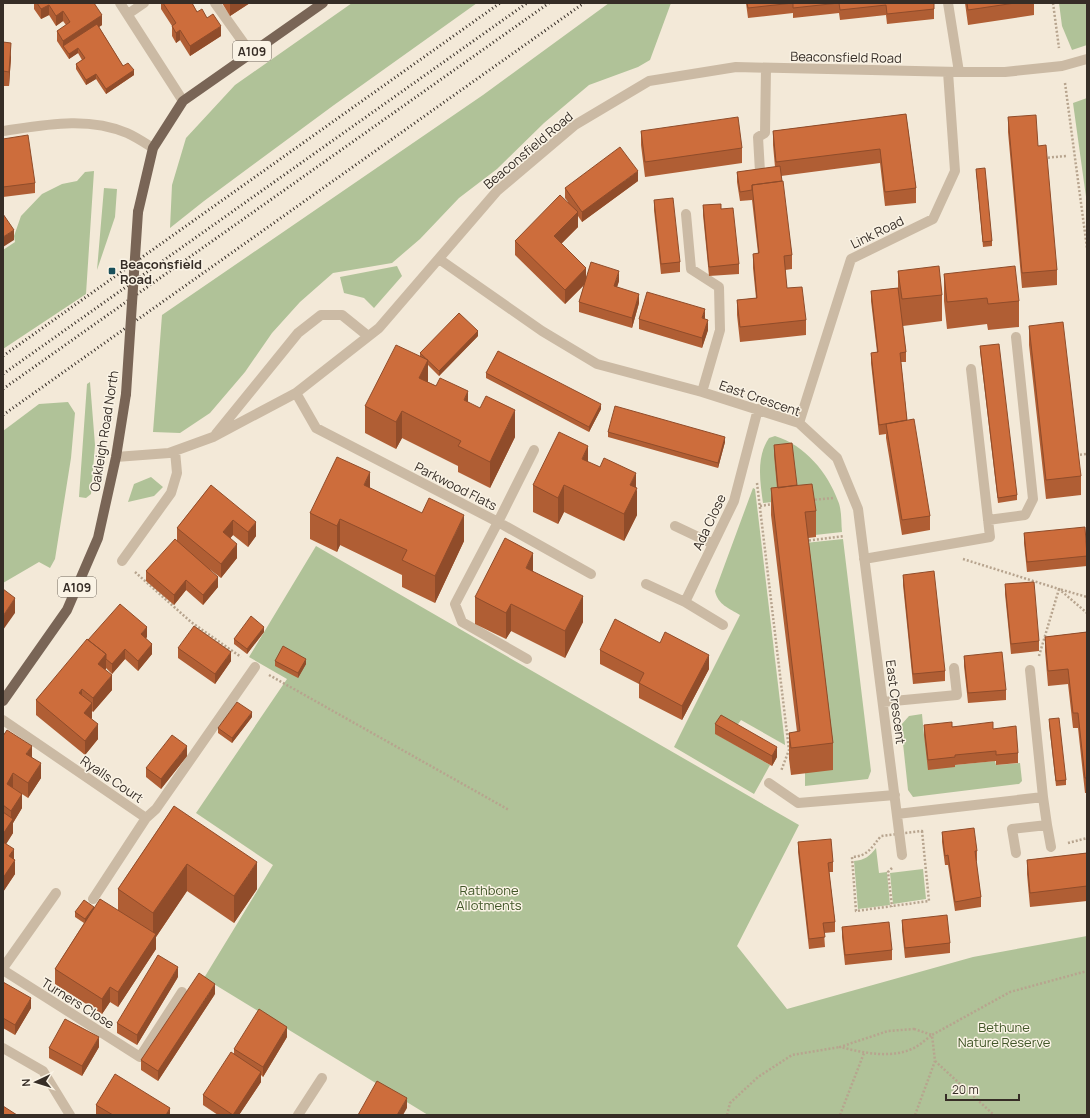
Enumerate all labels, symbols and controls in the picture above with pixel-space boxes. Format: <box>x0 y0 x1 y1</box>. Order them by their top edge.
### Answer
road number: A109 <box>233 41 271 61</box>
street label: Beaconsfield Road <box>790 47 902 67</box>
street label: Beaconsfield Road <box>480 107 576 193</box>
street label: Link Road <box>847 211 907 253</box>
place label: Beaconsfield Road <box>120 255 202 288</box>
marker: Beaconsfield Road <box>107 266 117 276</box>
street label: Oakleigh Road North <box>86 369 122 493</box>
street label: East Crescent <box>717 376 803 420</box>
street label: Parkwood Flats <box>412 458 500 515</box>
street label: Ada Close <box>688 491 730 553</box>
road number: A109 <box>58 577 96 597</box>
street label: East Crescent <box>882 659 910 745</box>
street label: Ryalls Court <box>77 751 147 807</box>
park label: Rathbone Allotments <box>456 881 522 914</box>
street label: Turners Close <box>38 973 118 1033</box>
park label: Bethune Nature Reserve <box>958 1018 1051 1051</box>
north arrow <box>16 1062 56 1102</box>
scale bar <box>946 1076 1019 1102</box>
text: N <box>18 1078 33 1087</box>
text: 20 m <box>952 1081 979 1098</box>

